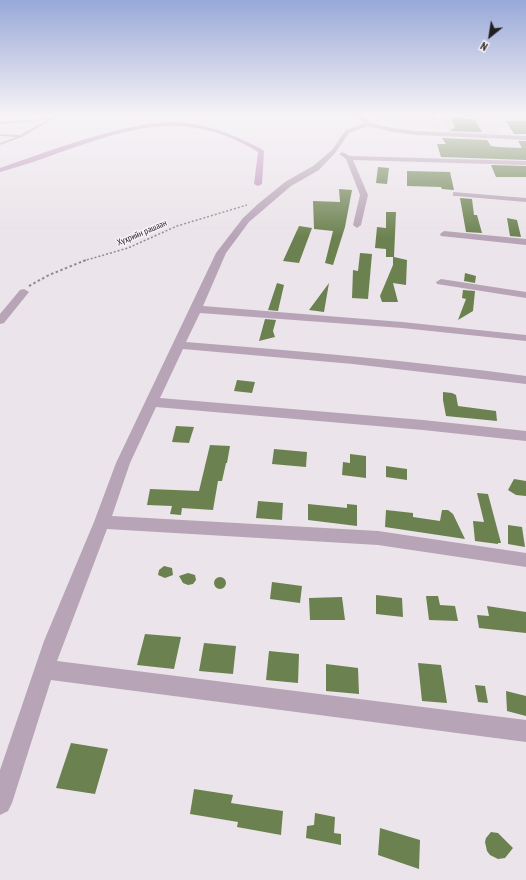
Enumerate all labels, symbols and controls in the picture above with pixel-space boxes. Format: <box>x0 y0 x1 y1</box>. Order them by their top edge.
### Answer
north arrow <box>470 16 510 56</box>
text: N <box>478 39 490 54</box>
street label: Хүхрийн рашаан <box>115 218 169 248</box>

